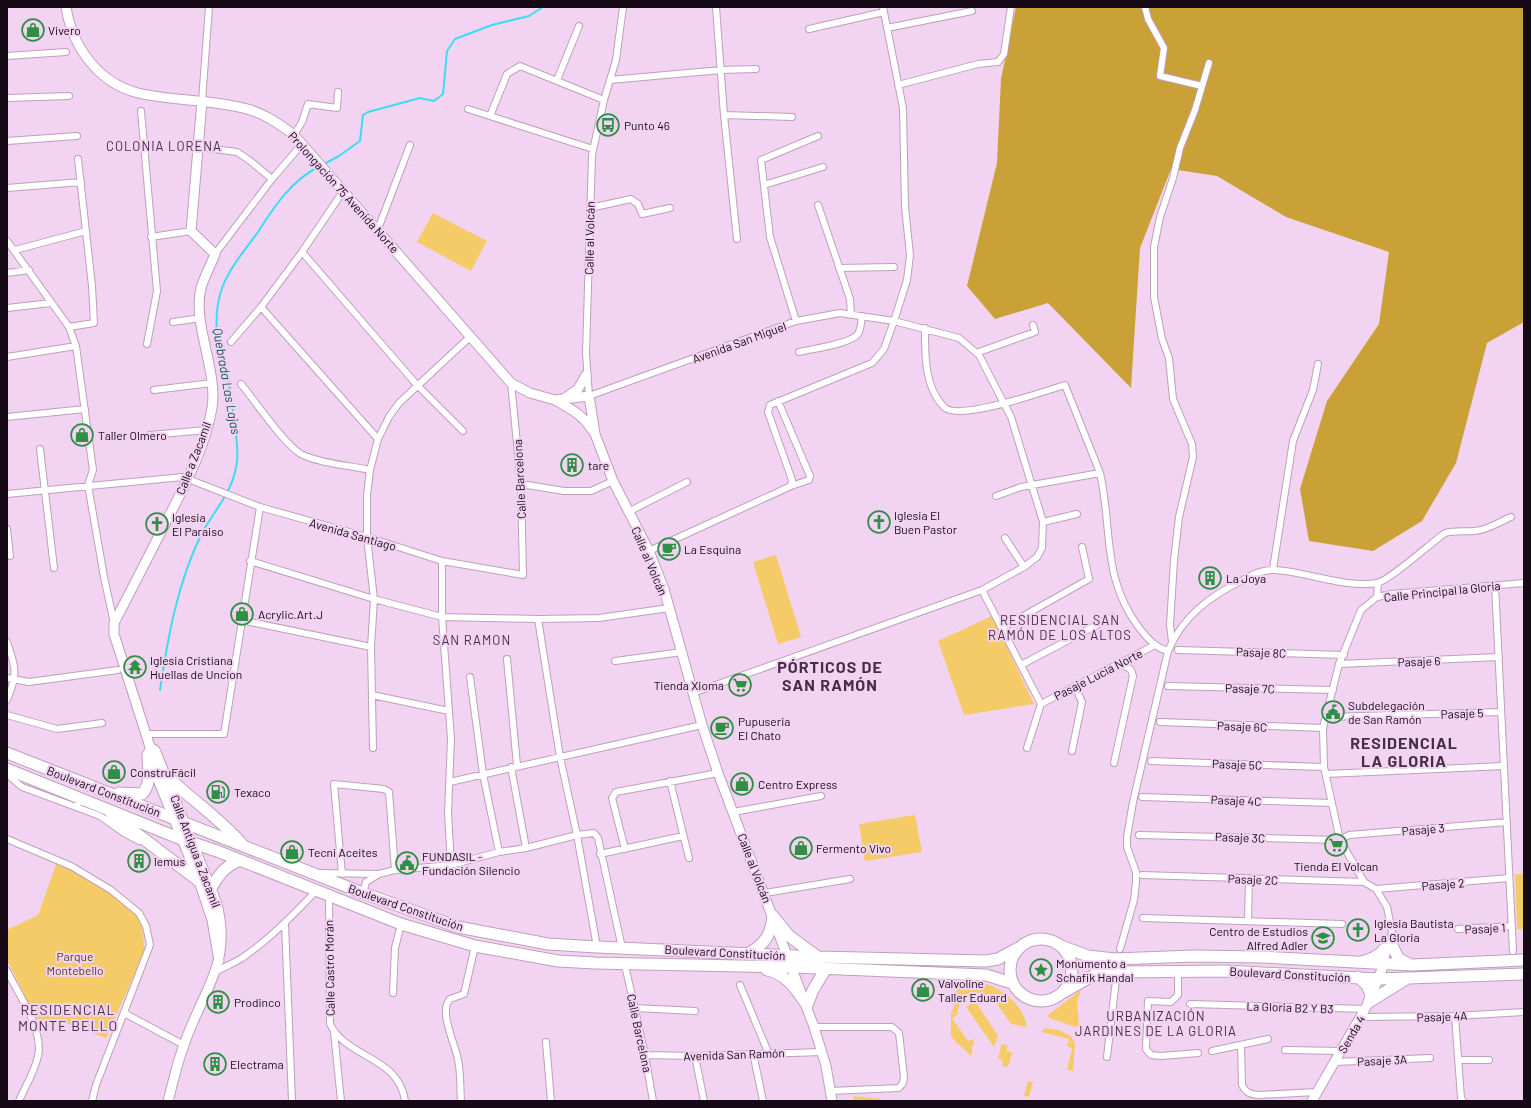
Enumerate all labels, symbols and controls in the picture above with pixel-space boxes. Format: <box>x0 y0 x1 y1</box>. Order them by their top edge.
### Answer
shop icon: Vivero <box>20 17 46 43</box>
place label: Vivero <box>48 23 81 37</box>
bus stop icon: Punto 46 <box>595 112 621 138</box>
place label: Punto 46 <box>624 118 670 132</box>
street label: Prolongación 75 Avenida Norte <box>286 128 402 256</box>
district label: COLONIA LORENA <box>106 138 222 154</box>
street label: Calle al Volcán <box>581 201 597 275</box>
street label: Avenida San Miguel <box>690 318 788 366</box>
water label: Quebrada Las Lajas <box>210 326 244 436</box>
street label: Calle a Zacamil <box>173 420 213 496</box>
shop icon: Taller Olmero <box>69 422 95 448</box>
place label: Taller Olmero <box>98 428 167 442</box>
street label: Calle Barcelona <box>510 439 528 519</box>
building icon: tare <box>559 452 585 478</box>
place label: tare <box>588 458 609 472</box>
place label: Iglesia El Buen Pastor <box>894 508 958 536</box>
church icon: Iglesia El Buen Pastor <box>866 509 892 535</box>
place label: Iglesia El Paraiso <box>172 510 223 538</box>
church icon: Iglesia El Paraiso <box>144 511 170 537</box>
street label: Avenida Santiago <box>308 515 398 553</box>
street label: Calle al Volcán <box>629 524 671 598</box>
cafe icon: La Esquina <box>656 536 682 562</box>
place label: La Esquina <box>684 542 741 556</box>
building icon: La Joya <box>1197 565 1223 591</box>
place label: La Joya <box>1226 571 1266 585</box>
street label: Calle Principal la Gloria <box>1383 578 1501 604</box>
shop icon: Acrylic.Art.J <box>229 601 255 627</box>
place label: Acrylic.Art.J <box>258 607 323 621</box>
district label: RESIDENCIAL SAN RAMÓN DE LOS ALTOS <box>988 612 1132 643</box>
district label: SAN RAMON <box>433 632 511 648</box>
street label: Pasaje 8C <box>1236 644 1286 660</box>
street label: Pasaje Lucia Norte <box>1051 646 1145 702</box>
place label: Iglesia Cristiana Huellas de Uncion <box>150 653 242 681</box>
street label: Pasaje 6 <box>1397 653 1441 669</box>
temple icon: Iglesia Cristiana Huellas de Uncion <box>122 654 148 680</box>
district label: PÓRTICOS DE SAN RAMÓN <box>777 657 883 694</box>
supermarket icon: Tienda Xioma <box>727 672 753 698</box>
place label: Tienda Xioma <box>654 678 724 692</box>
street label: Pasaje 7C <box>1225 681 1275 695</box>
place label: Subdelegación de San Ramón <box>1348 698 1425 726</box>
public building icon: Subdelegación de San Ramón <box>1320 699 1346 725</box>
street label: Pasaje 5 <box>1440 705 1484 721</box>
place label: Pupuseria El Chato <box>738 714 790 742</box>
cafe icon: Pupuseria El Chato <box>709 715 735 741</box>
street label: Pasaje 6C <box>1217 718 1267 734</box>
district label: RESIDENCIAL LA GLORIA <box>1350 733 1458 770</box>
street label: Pasaje 5C <box>1212 756 1262 772</box>
shop icon: ConstruFácil <box>101 759 127 785</box>
street label: Boulevard Constitución <box>45 763 163 819</box>
place label: ConstruFácil <box>130 765 196 779</box>
shop icon: Centro Express <box>729 771 755 797</box>
place label: Centro Express <box>758 777 838 791</box>
fuel station icon: Texaco <box>205 779 231 805</box>
place label: Texaco <box>234 785 271 799</box>
street label: Pasaje 4C <box>1210 792 1262 808</box>
street label: Calle Antigua a Zacamil <box>168 793 224 909</box>
street label: Pasaje 3 <box>1401 820 1445 838</box>
street label: Pasaje 3C <box>1215 829 1265 845</box>
street label: Calle al Volcán <box>735 831 775 905</box>
supermarket icon: Tienda El Volcan <box>1323 832 1349 858</box>
shop icon: Fermento Vivo <box>788 835 814 861</box>
shop icon: Tecni Aceites <box>279 839 305 865</box>
place label: Fermento Vivo <box>816 841 891 855</box>
place label: Tecni Aceites <box>308 845 378 859</box>
building icon: lemus <box>126 848 152 874</box>
place label: FUNDASIL - Fundación Silencio <box>422 849 520 877</box>
public building icon: FUNDASIL - Fundación Silencio <box>394 850 420 876</box>
place label: lemus <box>154 854 186 868</box>
place label: Tienda El Volcan <box>1294 859 1378 873</box>
street label: Pasaje 2C <box>1227 871 1279 887</box>
street label: Pasaje 2 <box>1421 875 1465 893</box>
street label: Boulevard Constitución <box>347 881 465 933</box>
place label: Iglesia Bautista La Gloria <box>1374 916 1454 944</box>
church icon: Iglesia Bautista La Gloria <box>1345 917 1371 943</box>
street label: Calle Castro Morán <box>321 920 337 1016</box>
street label: Pasaje 1 <box>1464 920 1506 936</box>
place label: Centro de Estudios Alfred Adler <box>1209 924 1309 952</box>
school or university icon: Centro de Estudios Alfred Adler <box>1310 925 1336 951</box>
street label: Boulevard Constitución <box>664 942 786 962</box>
park label: Parque Montebello <box>46 949 104 977</box>
place label: Monumento a Schafik Handal <box>1056 956 1133 984</box>
place icon: Monumento a Schafik Handal <box>1028 957 1054 983</box>
street label: Boulevard Constitución <box>1229 964 1351 984</box>
place label: Valvoline Taller Eduard <box>938 976 1007 1004</box>
shop icon: Valvoline Taller Eduard <box>910 977 936 1003</box>
building icon: Prodinco <box>205 989 231 1015</box>
street label: Calle Barcelona <box>625 992 655 1074</box>
place label: Prodinco <box>234 995 281 1009</box>
street label: La Gloria B2 Y B3 <box>1246 998 1334 1016</box>
district label: RESIDENCIAL MONTE BELLO <box>18 1001 118 1034</box>
district label: URBANIZACIÓN JARDINES DE LA GLORIA <box>1075 1008 1237 1039</box>
street label: Pasaje 4A <box>1416 1008 1468 1024</box>
street label: Senda 4 <box>1335 1013 1367 1055</box>
street label: Avenida San Ramón <box>683 1045 785 1063</box>
building icon: Electrama <box>202 1051 228 1077</box>
street label: Pasaje 3A <box>1357 1052 1407 1068</box>
place label: Electrama <box>230 1057 284 1071</box>

